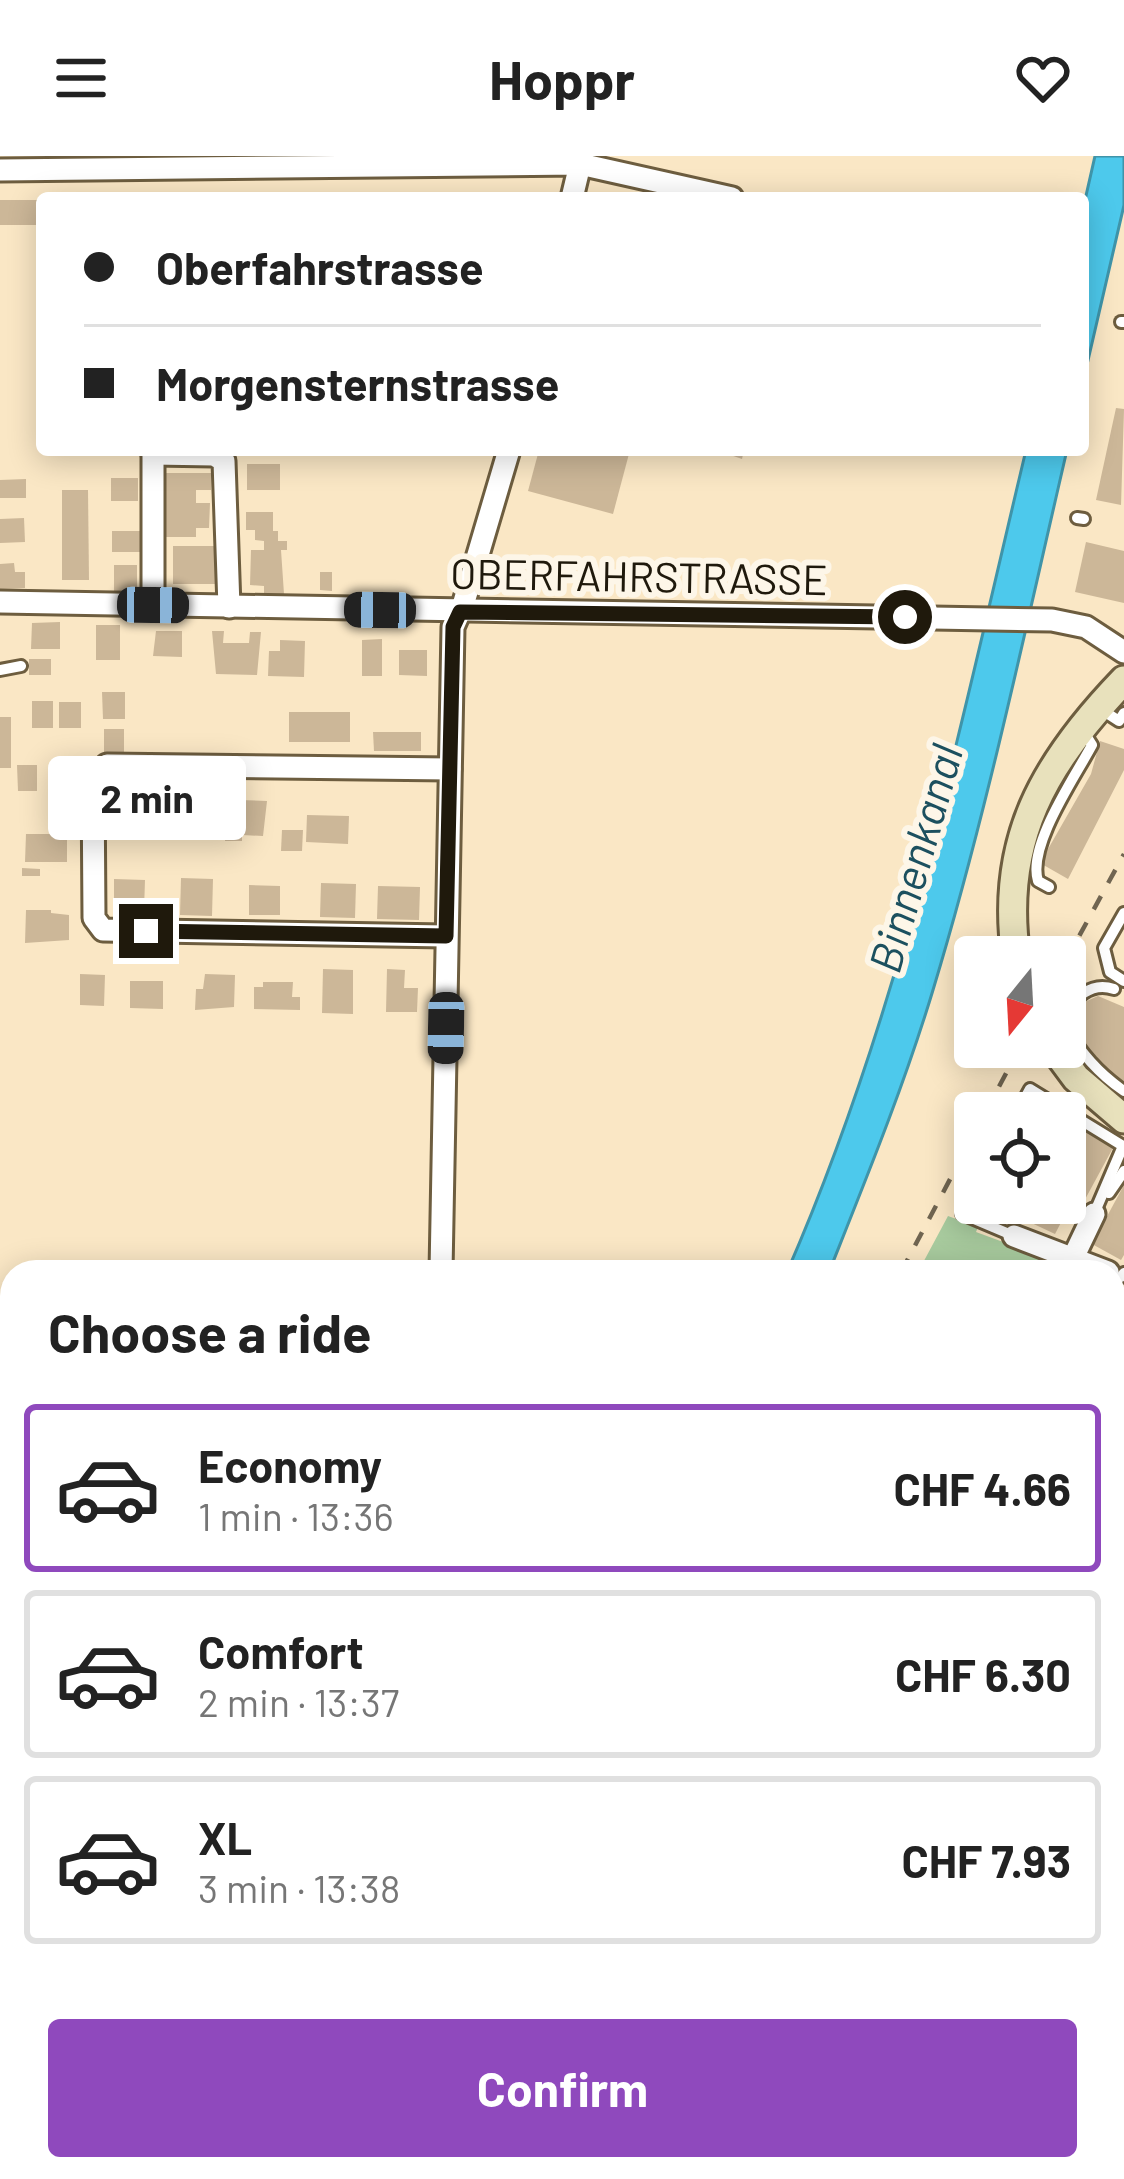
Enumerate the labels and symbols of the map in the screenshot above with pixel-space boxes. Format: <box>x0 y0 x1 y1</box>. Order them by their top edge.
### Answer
street label: OBERFAHRSTRASSE <box>450 547 828 603</box>
car <box>117 586 189 624</box>
route start <box>878 590 932 644</box>
car <box>344 591 416 629</box>
water label: Binnenkanal <box>856 738 972 978</box>
callout: 2 min <box>47 757 245 841</box>
route end <box>119 904 173 958</box>
north arrow <box>954 936 1086 1068</box>
car <box>427 992 465 1064</box>

